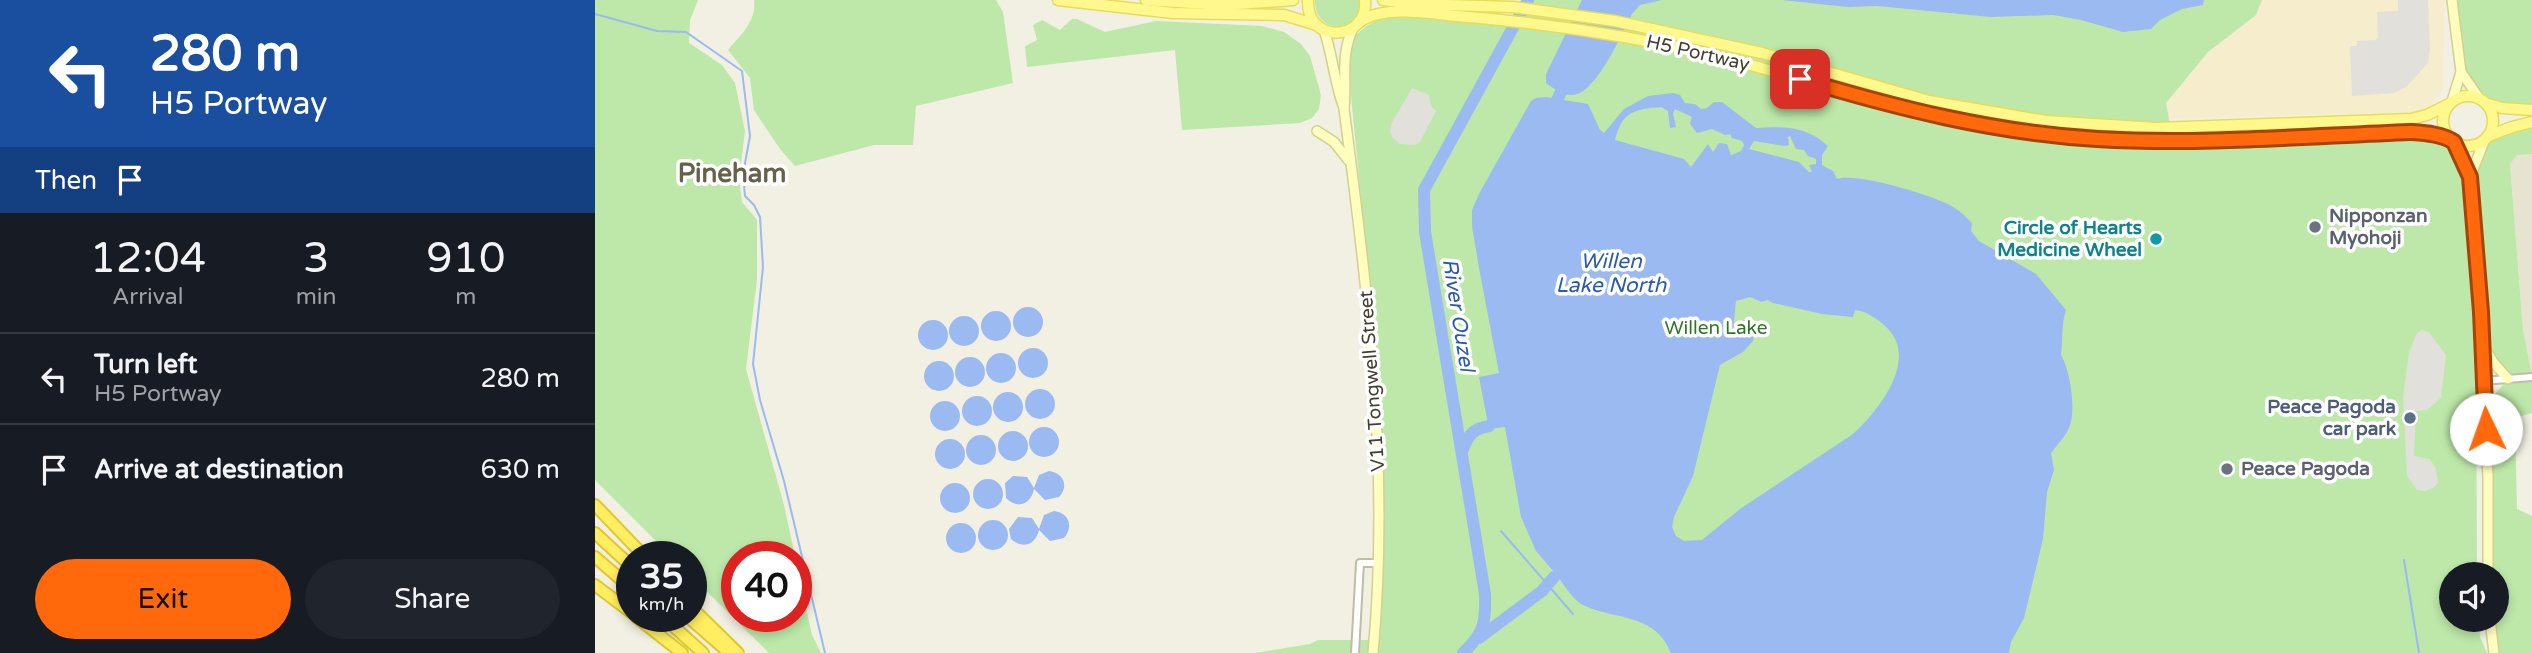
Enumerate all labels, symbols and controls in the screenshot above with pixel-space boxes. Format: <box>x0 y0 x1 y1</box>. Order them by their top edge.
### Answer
text: 280 m <box>150 25 300 84</box>
icon: left <box>35 28 126 119</box>
street label: H5 Portway <box>1644 30 1752 76</box>
pin <box>1770 49 1830 109</box>
icon: arrive <box>1781 60 1819 98</box>
text: H5 Portway <box>150 85 327 123</box>
district label: Pineham <box>678 158 786 189</box>
icon: arrive <box>111 161 149 199</box>
text: Then <box>35 165 97 196</box>
place label: Nipponzan Myohoji <box>2329 205 2428 250</box>
place label: Circle of Hearts Medicine Wheel <box>1997 217 2142 261</box>
marker: Nipponzan Myohoji <box>2307 219 2323 235</box>
marker: Circle of Hearts Medicine Wheel <box>2148 231 2164 247</box>
text: 12:04 <box>90 233 206 284</box>
text: 3 <box>303 233 329 284</box>
text: 910 <box>426 233 505 284</box>
water label: Willen Lake North <box>1556 249 1668 298</box>
water label: River Ouzel <box>1437 257 1480 376</box>
text: Arrival <box>112 283 183 311</box>
text: min <box>296 283 337 311</box>
text: m <box>455 283 476 311</box>
street label: V11 Tongwell Street <box>1355 290 1389 472</box>
park label: Willen Lake <box>1664 317 1768 339</box>
text: Turn left <box>94 349 197 380</box>
icon: left <box>35 360 73 398</box>
text: 280 m <box>480 363 560 394</box>
text: H5 Portway <box>94 380 222 408</box>
position arrow <box>2449 392 2523 466</box>
place label: Peace Pagoda car park <box>2267 396 2397 441</box>
marker: Peace Pagoda car park <box>2402 410 2418 426</box>
icon: arrive <box>35 451 73 489</box>
text: Arrive at destination <box>94 454 344 485</box>
text: 630 m <box>480 454 560 485</box>
place label: Peace Pagoda <box>2241 458 2370 481</box>
marker: Peace Pagoda <box>2219 461 2235 477</box>
speed limit sign: 40 <box>721 541 812 632</box>
text: 35 <box>640 556 683 598</box>
button: Exit <box>35 559 291 639</box>
button: Share <box>305 559 560 639</box>
map controls <box>2439 562 2509 632</box>
button: sound <box>2439 562 2509 632</box>
text: km/h <box>639 593 684 615</box>

